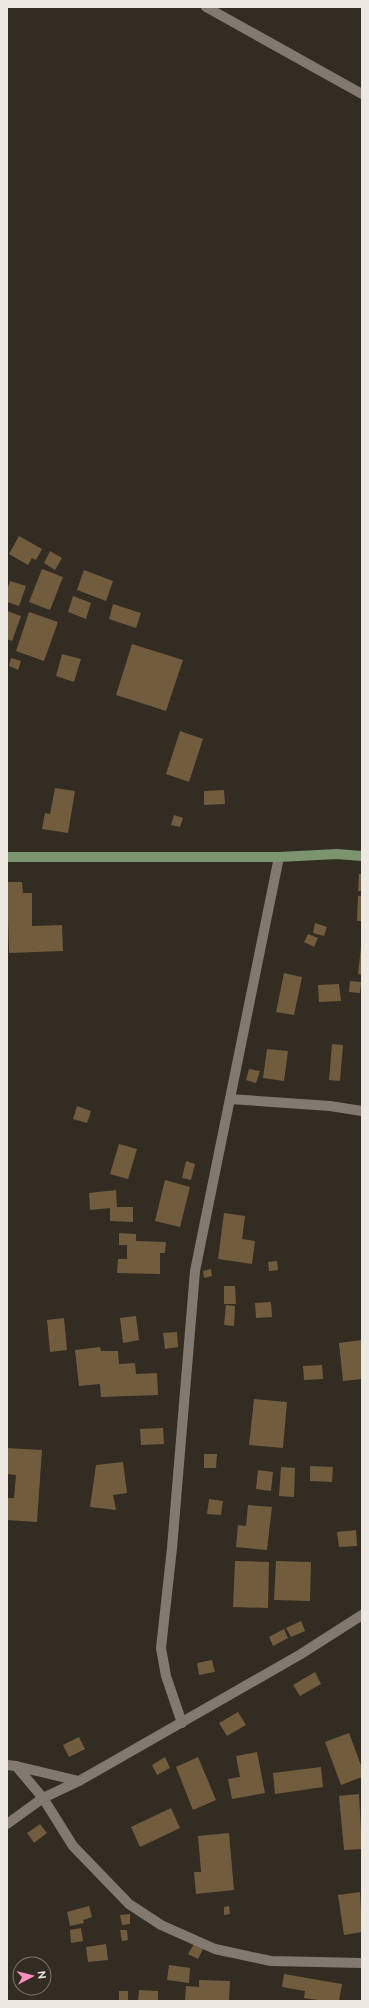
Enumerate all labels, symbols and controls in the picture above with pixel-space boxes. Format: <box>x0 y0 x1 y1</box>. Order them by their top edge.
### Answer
north arrow <box>12 1956 52 1996</box>
text: N <box>35 1970 48 1980</box>

